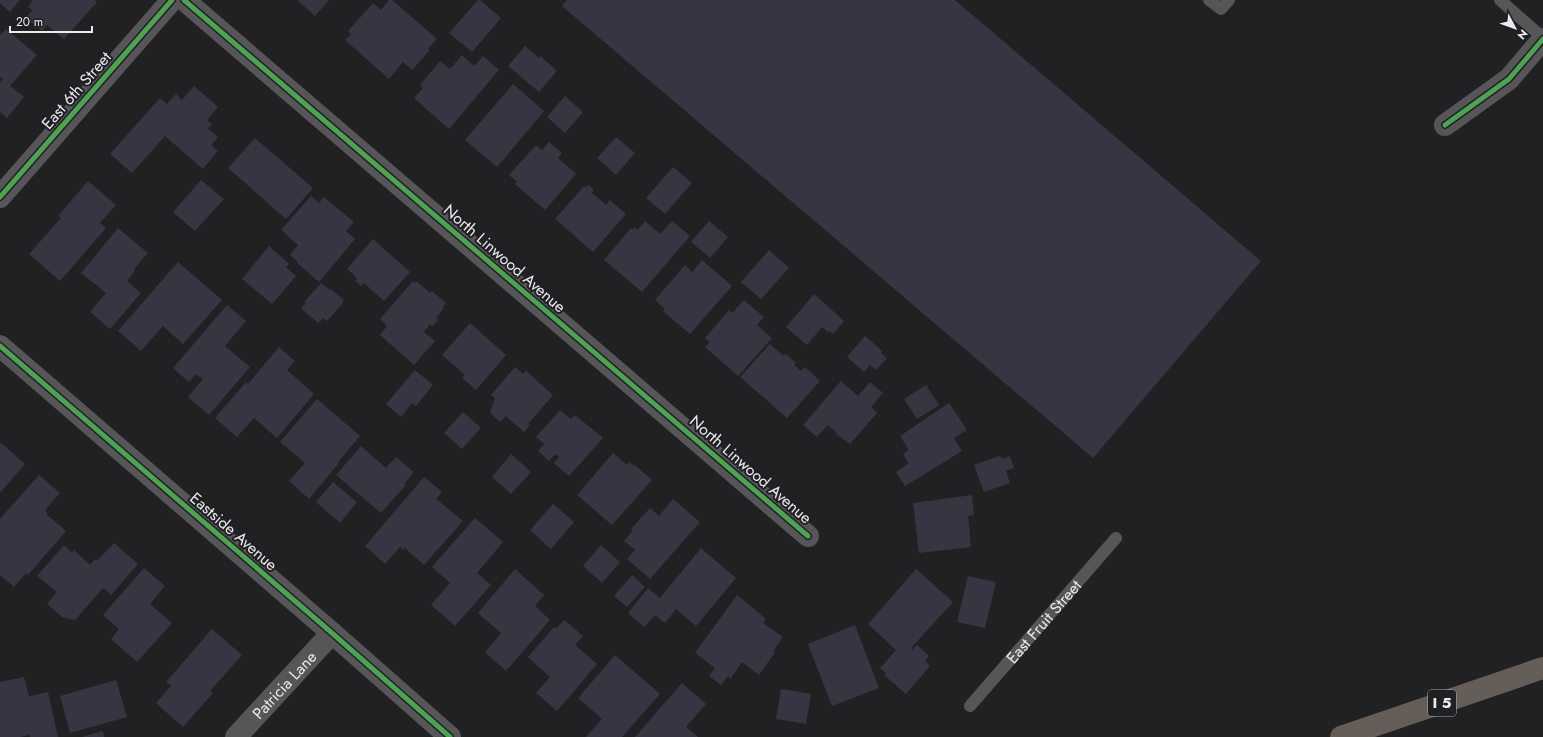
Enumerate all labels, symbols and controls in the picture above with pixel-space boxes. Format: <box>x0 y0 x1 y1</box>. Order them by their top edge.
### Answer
scale bar <box>10 8 92 34</box>
north arrow <box>1495 8 1535 48</box>
text: 20 m <box>16 13 43 31</box>
text: N <box>1514 26 1531 43</box>
street label: East 6th Street <box>36 46 117 134</box>
street label: North Linwood Avenue <box>439 199 571 318</box>
street label: North Linwood Avenue <box>685 410 817 529</box>
street label: Eastside Avenue <box>185 487 283 576</box>
street label: East Fruit Street <box>1001 575 1087 669</box>
street label: Patricia Lane <box>247 646 322 724</box>
road number: I 5 <box>1428 690 1456 716</box>

